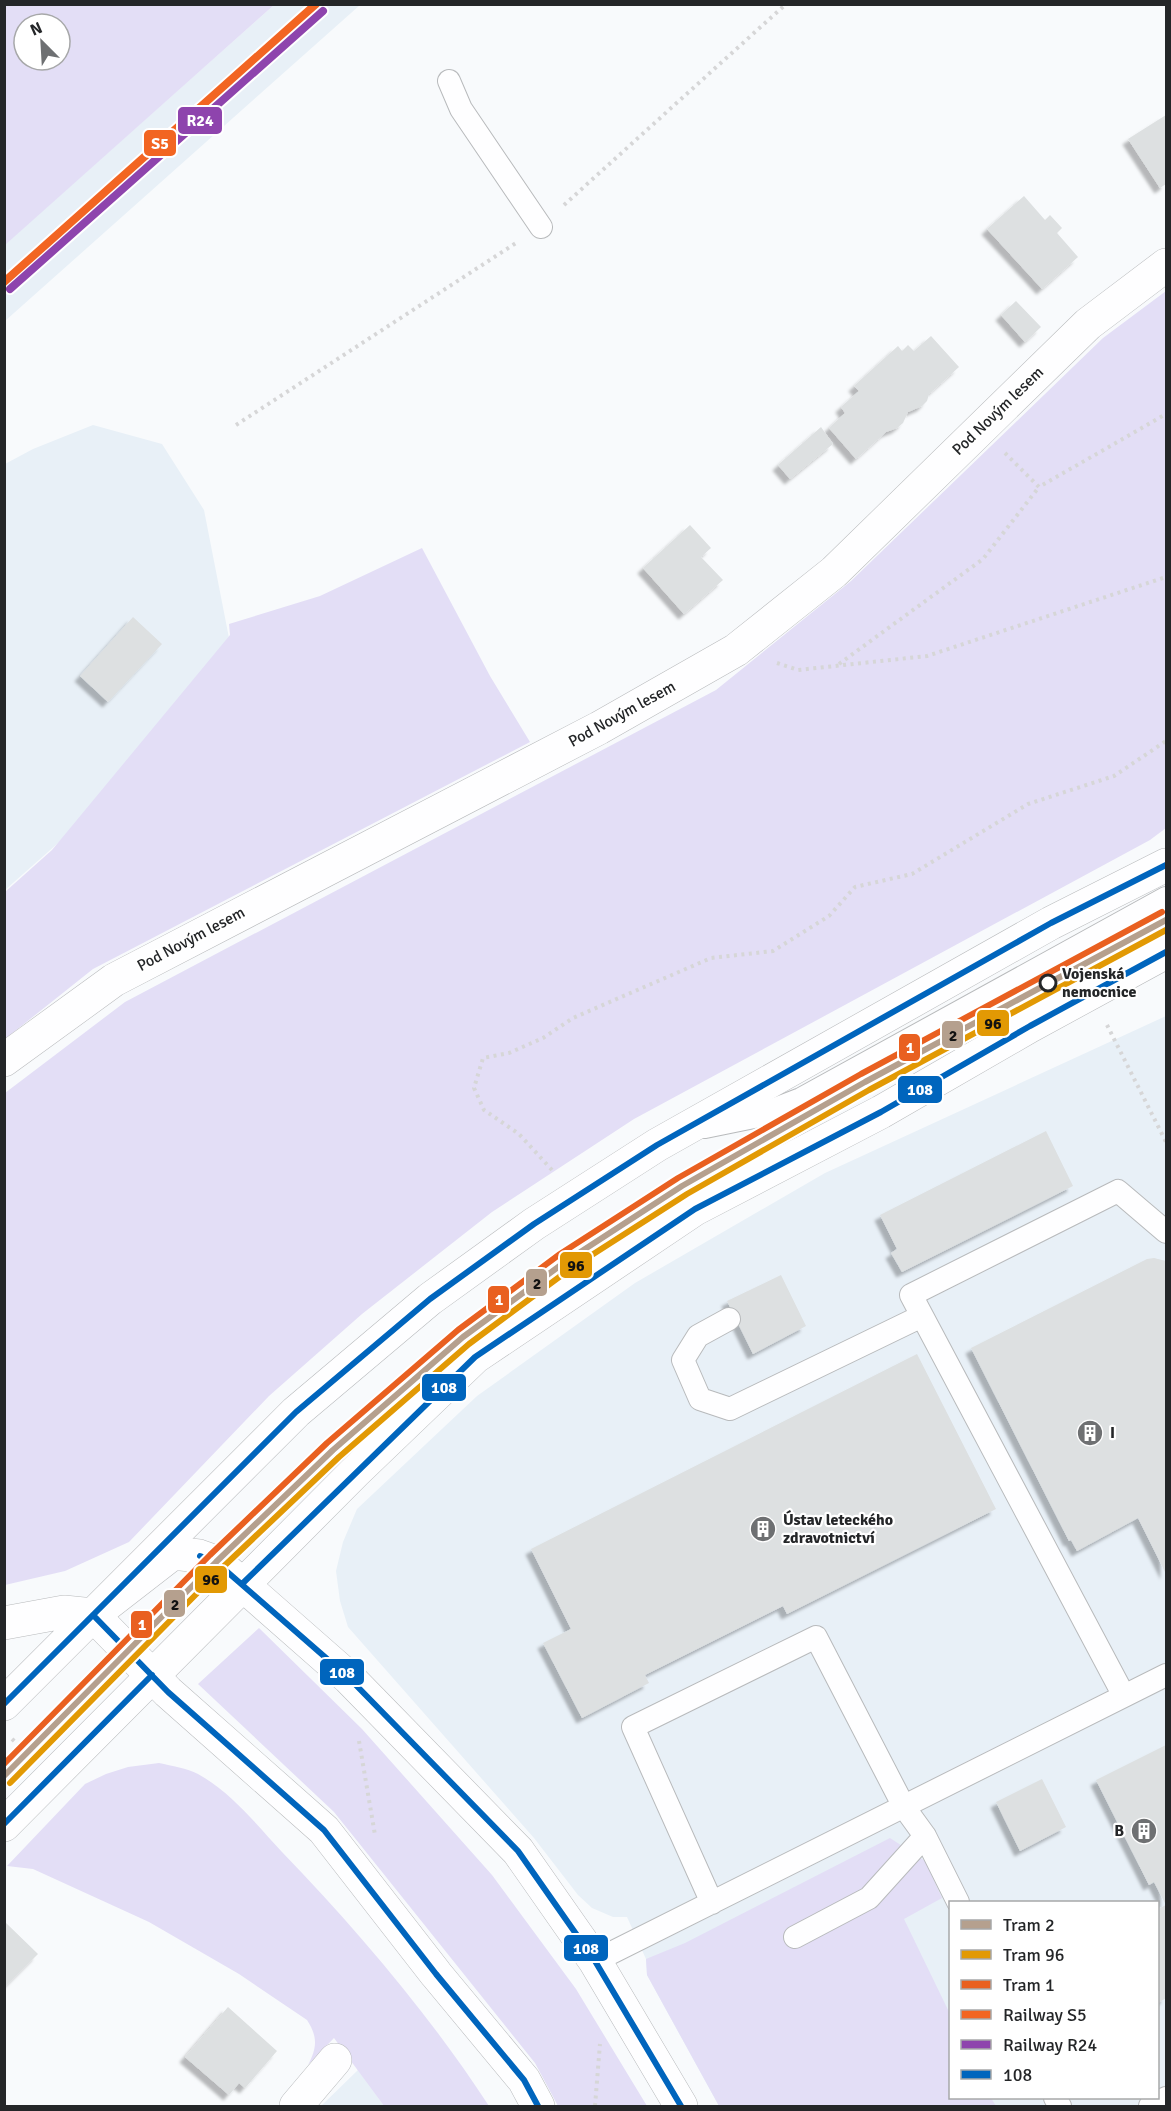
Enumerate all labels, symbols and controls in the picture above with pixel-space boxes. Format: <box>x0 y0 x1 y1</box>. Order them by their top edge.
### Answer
north arrow <box>12 12 72 72</box>
text: N <box>27 18 45 41</box>
line badge: R24 <box>177 106 223 135</box>
text: R24 <box>186 111 214 131</box>
line badge: S5 <box>143 129 177 157</box>
text: S5 <box>151 134 169 154</box>
street label: Pod Novým lesem <box>948 362 1048 460</box>
street label: Pod Novým lesem <box>565 676 679 752</box>
street label: Pod Novým lesem <box>134 902 248 976</box>
place label: Vojenská nemocnice <box>1062 964 1137 1002</box>
marker: Vojenská nemocnice <box>1039 974 1057 992</box>
line badge: 96 <box>976 1009 1010 1037</box>
text: 96 <box>984 1014 1002 1034</box>
line badge: 2 <box>941 1020 964 1049</box>
text: 2 <box>949 1026 957 1046</box>
line badge: 1 <box>898 1033 921 1062</box>
text: 1 <box>906 1038 915 1058</box>
line badge: 108 <box>897 1075 943 1104</box>
text: 108 <box>907 1080 933 1100</box>
line badge: 96 <box>559 1251 593 1279</box>
text: 96 <box>567 1256 585 1276</box>
line badge: 2 <box>525 1268 548 1297</box>
text: 2 <box>533 1274 541 1294</box>
line badge: 1 <box>487 1285 510 1314</box>
text: 1 <box>495 1290 504 1310</box>
line badge: 108 <box>421 1373 467 1402</box>
text: 108 <box>431 1378 457 1398</box>
building icon: I <box>1075 1418 1105 1448</box>
place label: I <box>1110 1423 1115 1443</box>
place label: Ústav leteckého zdravotnictví <box>783 1510 893 1548</box>
building icon: Ústav leteckého zdravotnictví <box>748 1514 778 1544</box>
line badge: 96 <box>194 1565 228 1594</box>
text: 96 <box>202 1570 220 1590</box>
line badge: 2 <box>163 1589 186 1618</box>
text: 2 <box>171 1595 179 1615</box>
line badge: 1 <box>130 1610 153 1639</box>
text: 1 <box>138 1615 147 1635</box>
line badge: 108 <box>319 1658 365 1686</box>
text: 108 <box>329 1663 355 1683</box>
building icon: B <box>1129 1816 1159 1846</box>
place label: B <box>1114 1821 1124 1841</box>
legend <box>949 1901 1159 2099</box>
text: Tram 2 <box>1003 1914 1055 1936</box>
line badge: 108 <box>563 1934 609 1962</box>
text: 108 <box>573 1939 599 1959</box>
text: Tram 96 <box>1003 1944 1064 1966</box>
text: Tram 1 <box>1003 1974 1055 1996</box>
text: Railway S5 <box>1003 2004 1087 2026</box>
text: Railway R24 <box>1003 2034 1097 2056</box>
text: 108 <box>1003 2064 1032 2086</box>

